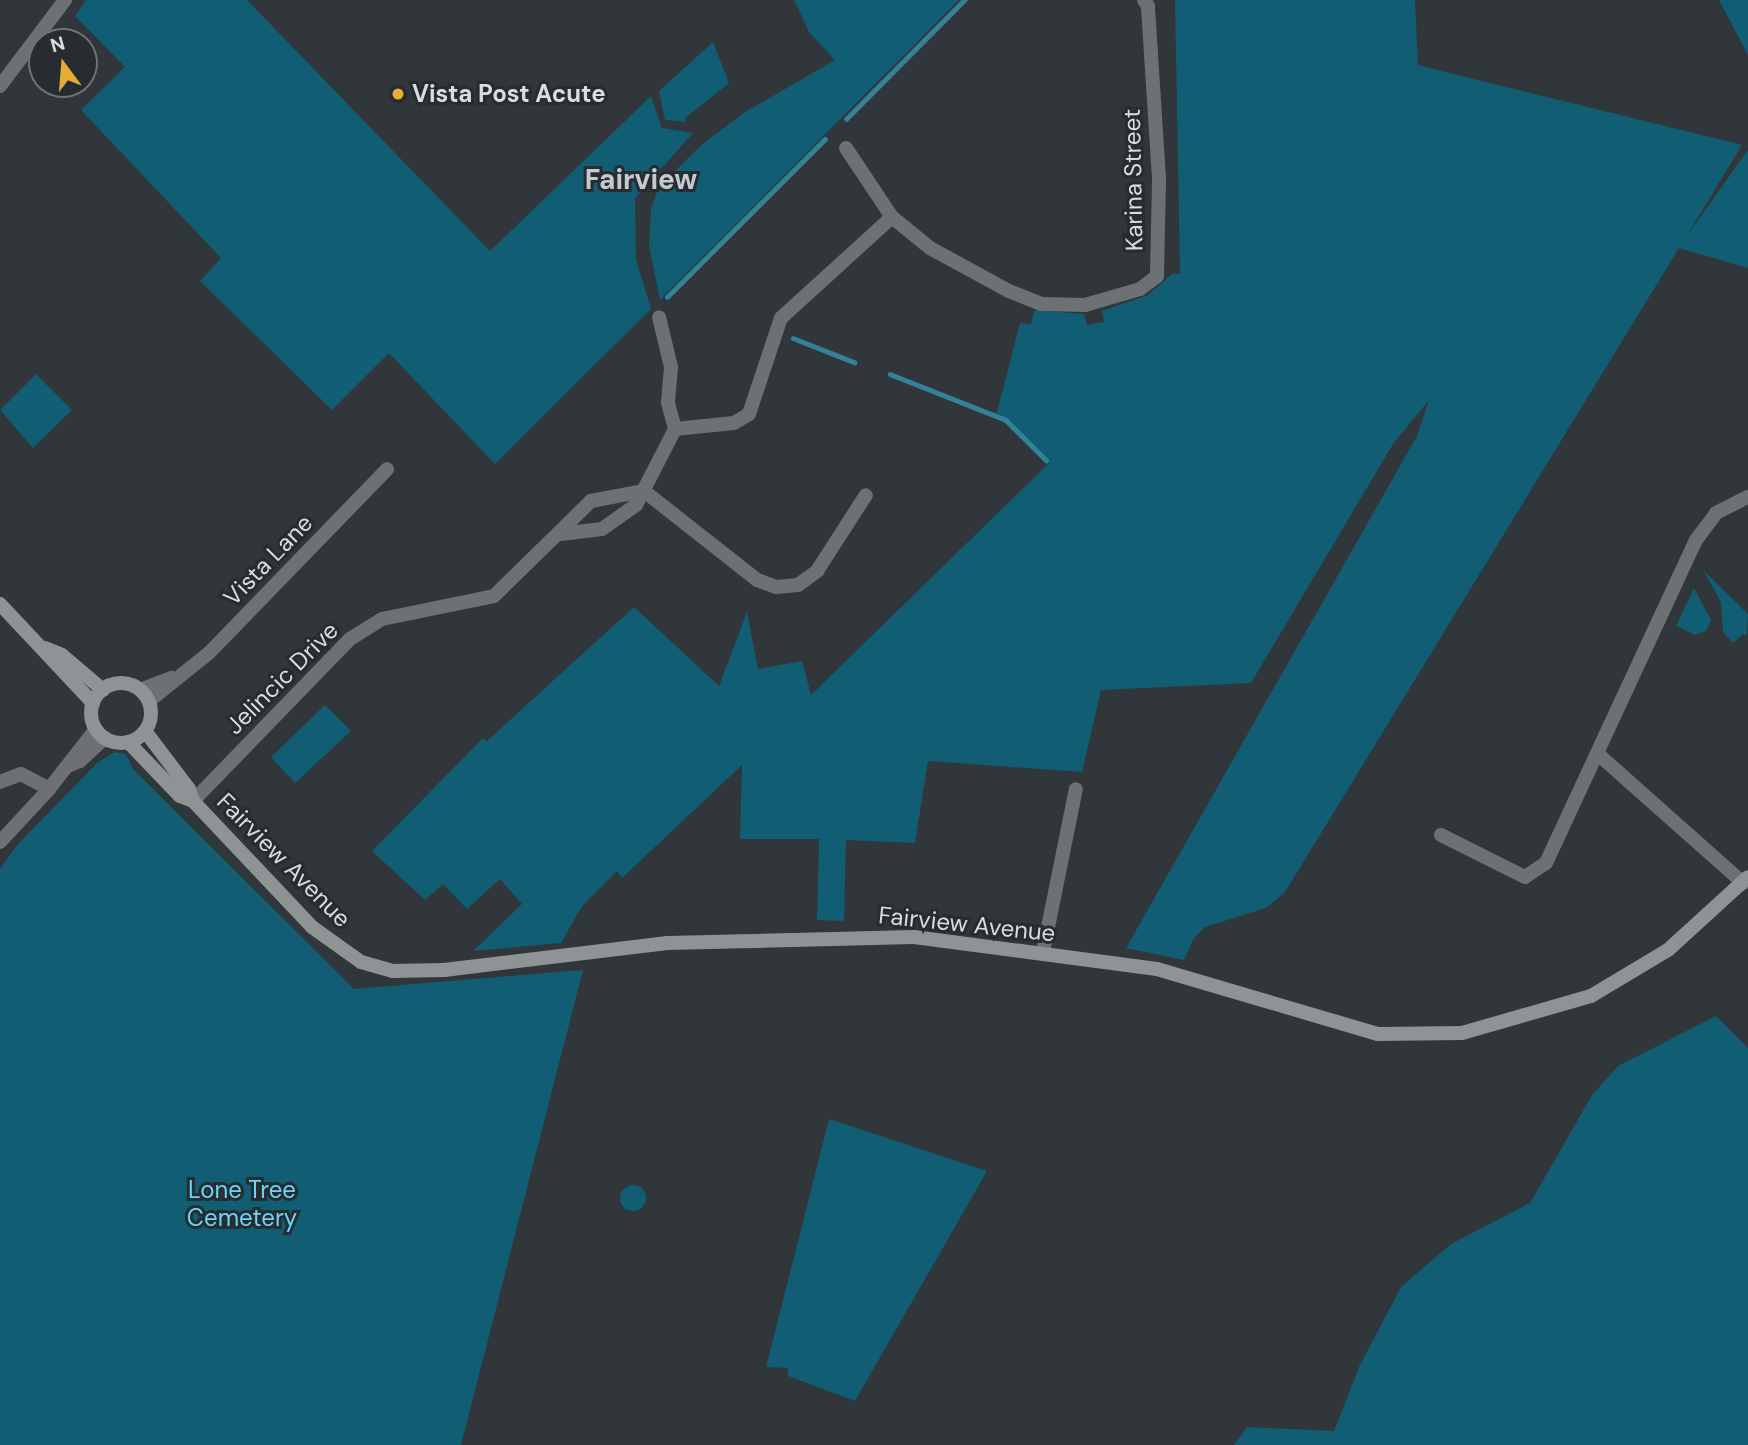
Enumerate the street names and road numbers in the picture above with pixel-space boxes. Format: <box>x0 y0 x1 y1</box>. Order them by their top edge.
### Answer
street label: Karina Street <box>1117 109 1149 251</box>
street label: Vista Lane <box>218 509 318 611</box>
street label: Jelincic Drive <box>220 616 344 740</box>
street label: Fairview Avenue <box>211 787 357 933</box>
street label: Fairview Avenue <box>877 900 1057 948</box>

